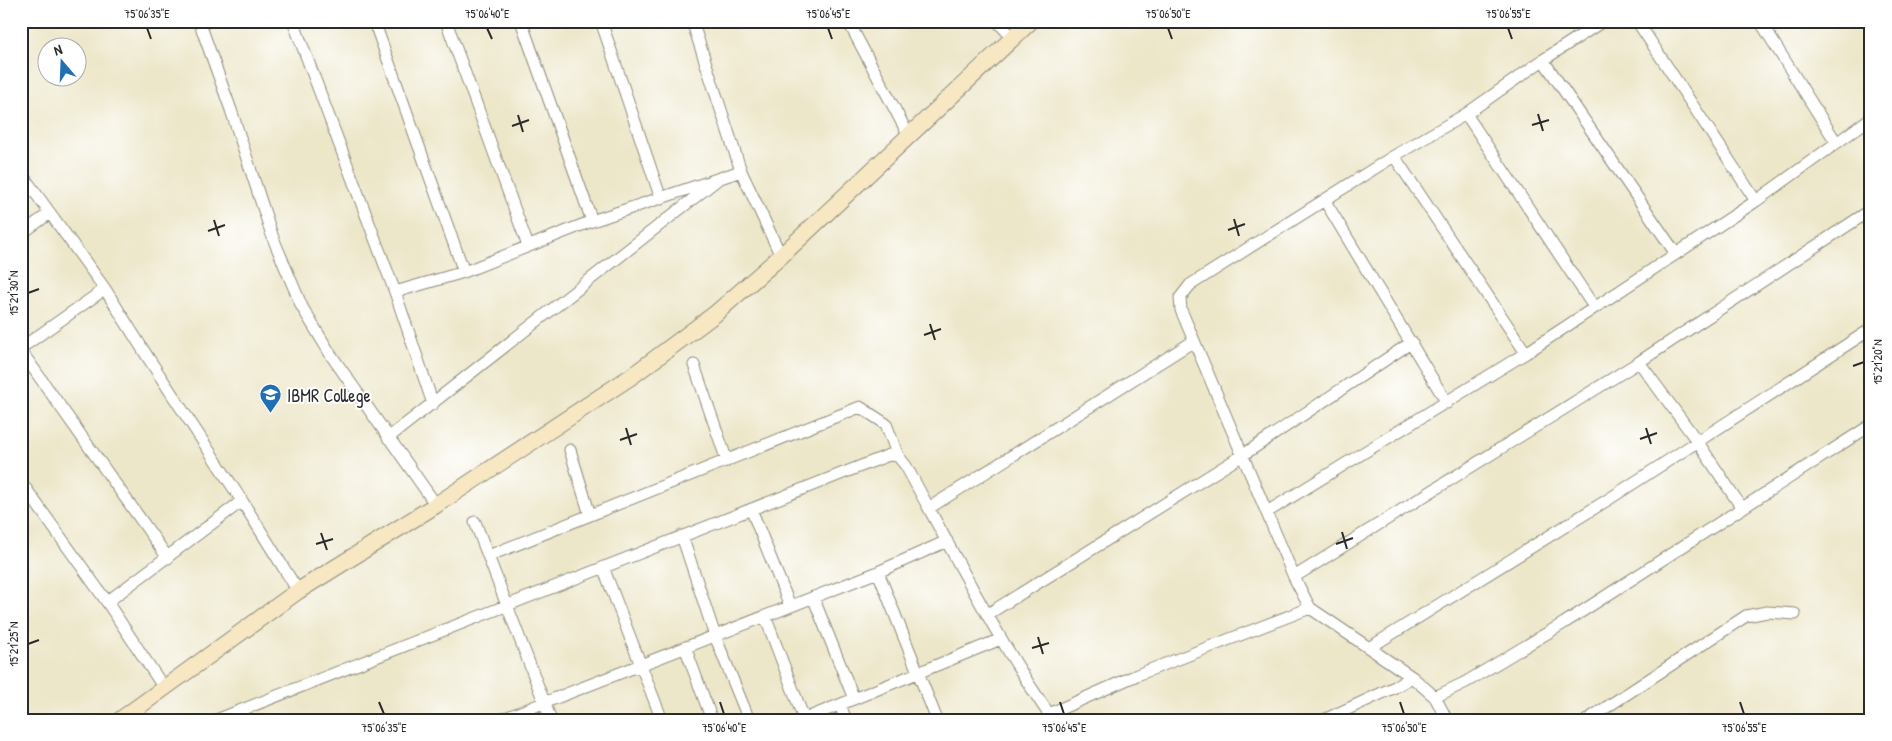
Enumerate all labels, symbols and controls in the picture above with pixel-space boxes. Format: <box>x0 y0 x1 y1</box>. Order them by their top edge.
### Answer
text: 75°06'35"E <box>124 5 170 22</box>
text: 75°06'40"E <box>465 5 510 22</box>
text: 75°06'45"E <box>806 5 851 22</box>
text: 75°06'50"E <box>1145 5 1191 22</box>
text: 75°06'55"E <box>1485 5 1531 22</box>
north arrow <box>38 38 88 88</box>
text: N <box>51 39 65 59</box>
text: 15°21'30"N <box>5 271 22 315</box>
text: 15°21'20"N <box>1869 339 1886 385</box>
school or university icon: IBMR College <box>259 383 283 414</box>
place label: IBMR College <box>287 383 371 408</box>
text: 15°21'25"N <box>5 622 22 666</box>
text: 75°06'35"E <box>361 719 407 736</box>
text: 75°06'40"E <box>702 719 747 736</box>
text: 75°06'45"E <box>1042 719 1087 736</box>
text: 75°06'50"E <box>1381 719 1427 736</box>
text: 75°06'55"E <box>1721 719 1767 736</box>

